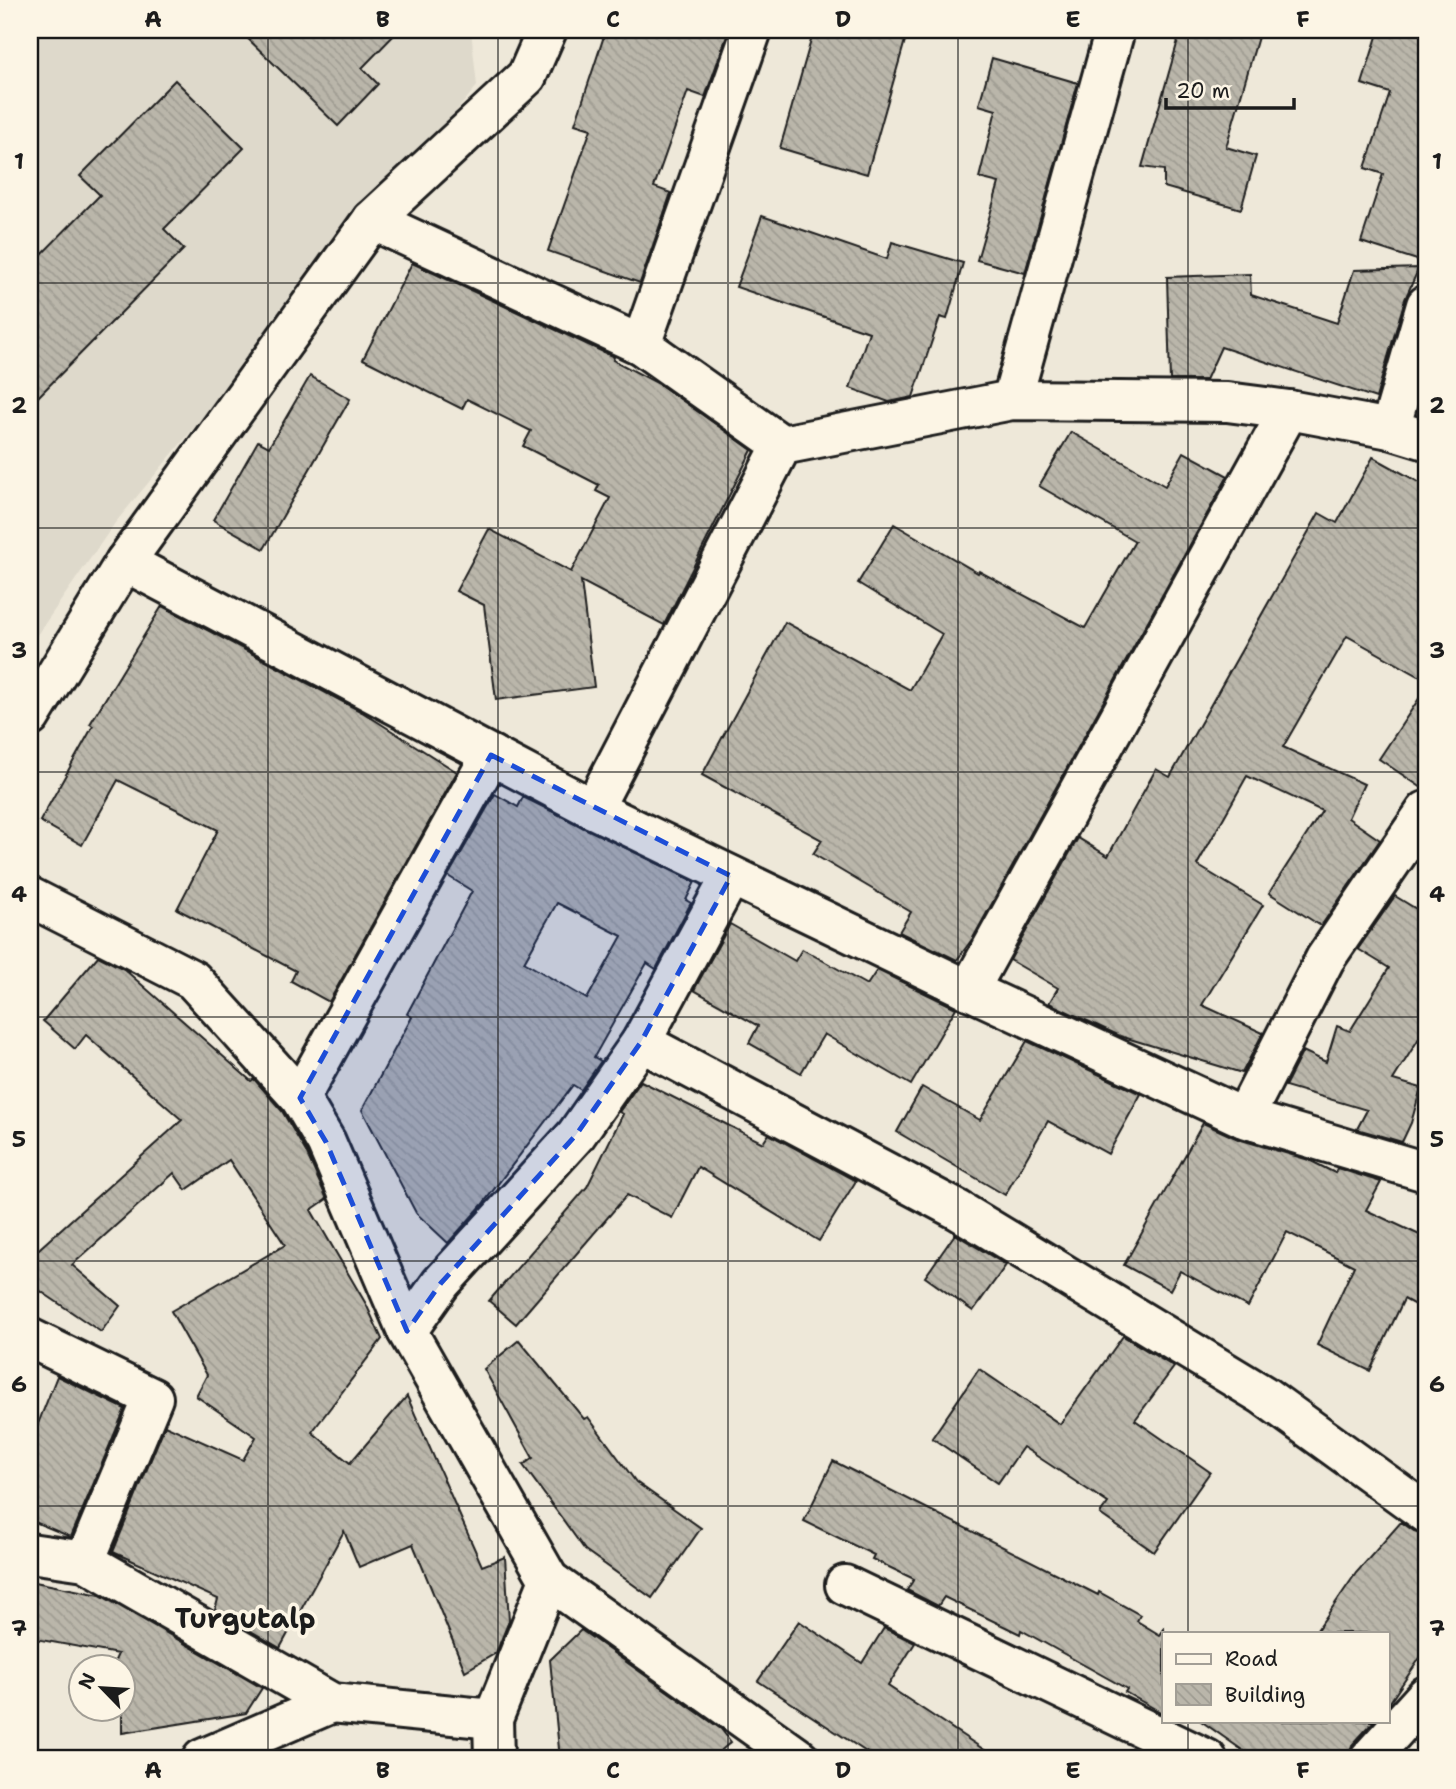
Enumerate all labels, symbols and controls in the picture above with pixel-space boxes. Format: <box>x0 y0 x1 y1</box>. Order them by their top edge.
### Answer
text: A <box>144 4 162 34</box>
text: B <box>376 4 390 34</box>
text: C <box>606 4 620 34</box>
text: D <box>835 4 851 34</box>
text: E <box>1065 4 1081 34</box>
text: F <box>1296 4 1310 34</box>
scale bar <box>1166 66 1293 110</box>
text: 20 m <box>1176 77 1230 105</box>
text: 1 <box>14 146 24 176</box>
text: 1 <box>1432 146 1442 176</box>
text: 2 <box>11 390 27 420</box>
text: 2 <box>1429 390 1445 420</box>
text: 3 <box>11 635 27 665</box>
text: 3 <box>1429 635 1445 665</box>
text: 4 <box>11 879 27 909</box>
text: 4 <box>1429 879 1445 909</box>
text: 5 <box>12 1124 26 1154</box>
text: 5 <box>1430 1124 1444 1154</box>
text: 6 <box>11 1369 27 1399</box>
text: 6 <box>1429 1369 1445 1399</box>
district label: Turgutalp <box>175 1599 316 1637</box>
text: 7 <box>11 1613 27 1643</box>
text: 7 <box>1429 1613 1445 1643</box>
legend <box>1162 1632 1390 1722</box>
text: Road <box>1225 1645 1278 1673</box>
north arrow <box>66 1652 136 1722</box>
text: N <box>73 1669 102 1693</box>
text: Building <box>1225 1681 1305 1709</box>
text: A <box>144 1755 162 1785</box>
text: B <box>376 1755 390 1785</box>
text: C <box>606 1755 620 1785</box>
text: D <box>835 1755 851 1785</box>
text: E <box>1065 1755 1081 1785</box>
text: F <box>1296 1755 1310 1785</box>

